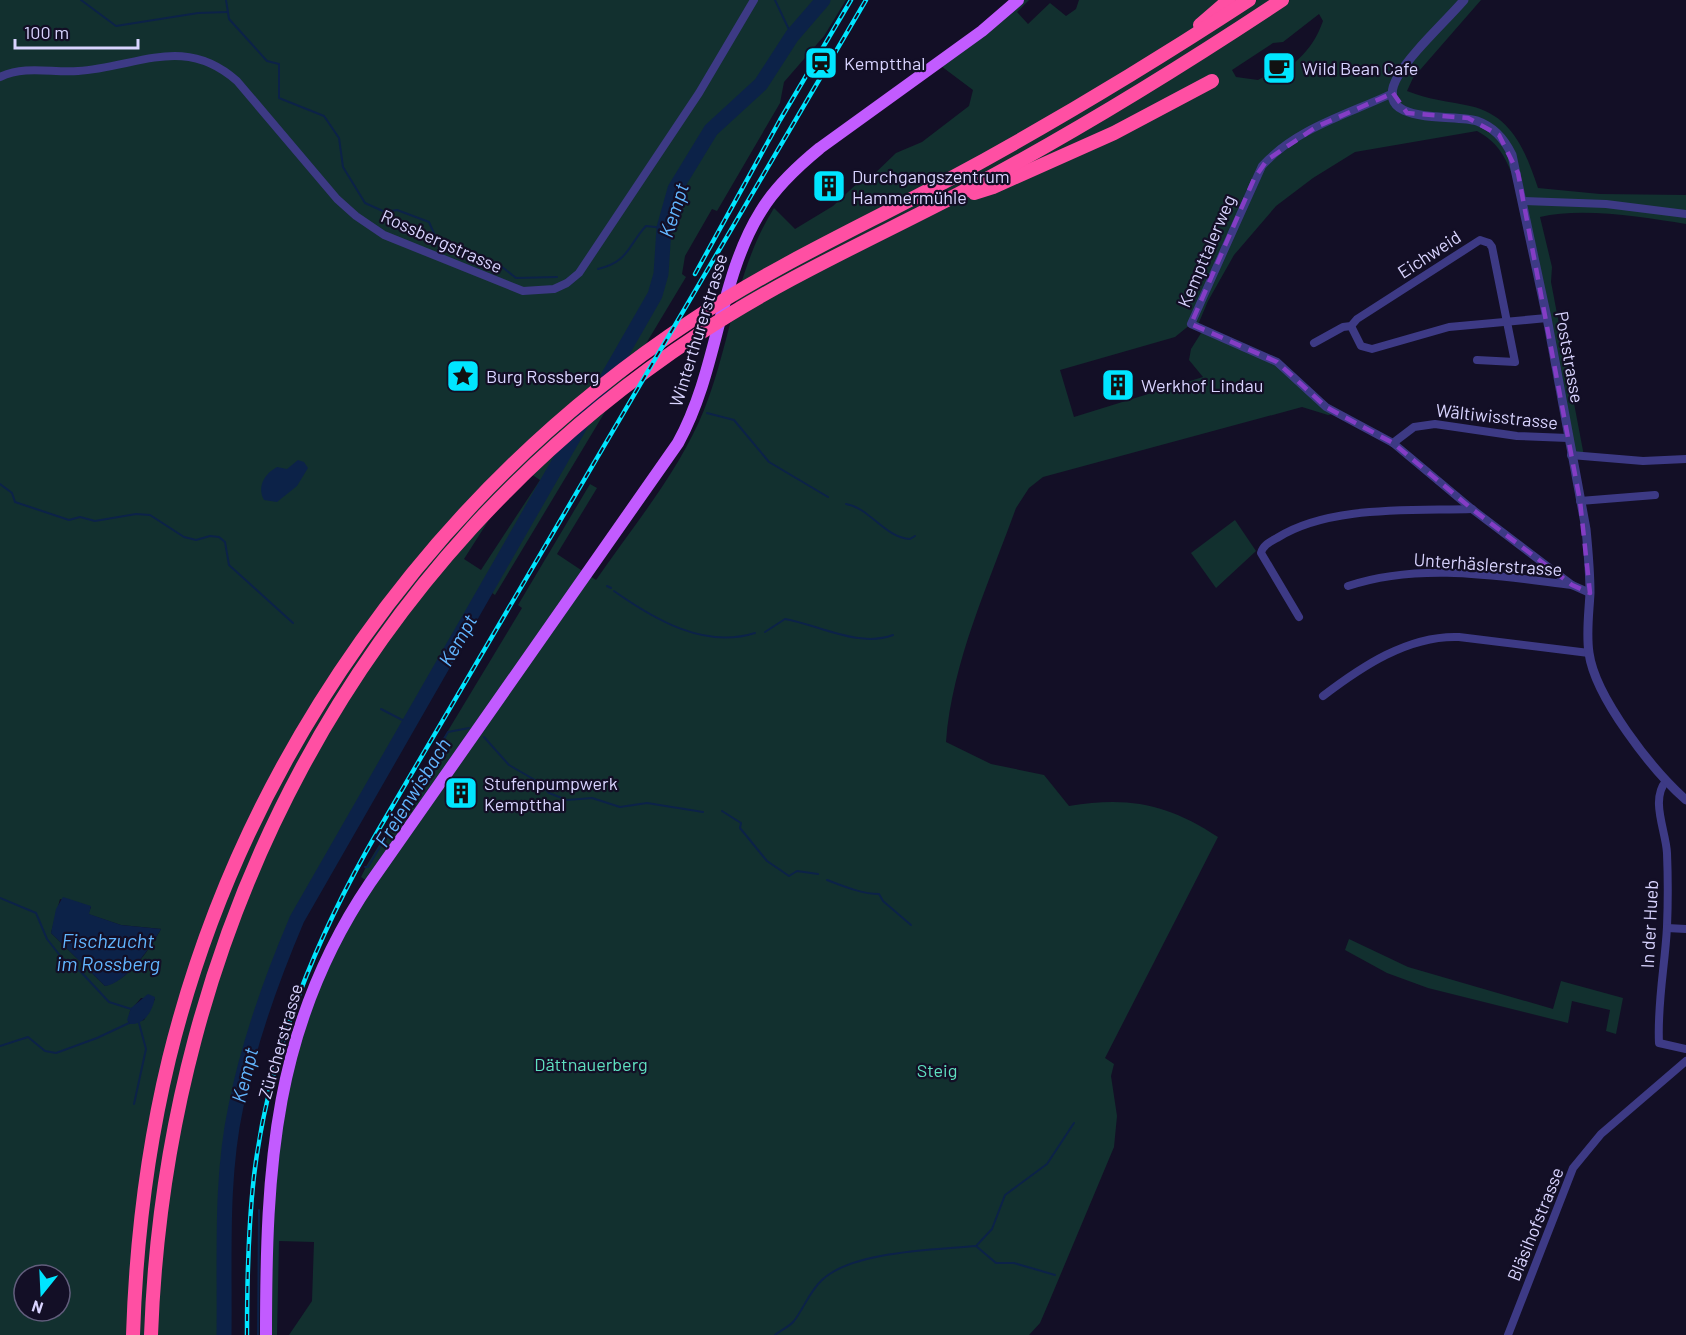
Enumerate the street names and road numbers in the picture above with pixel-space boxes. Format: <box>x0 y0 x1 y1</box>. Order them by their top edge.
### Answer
street label: Kempttalerweg <box>1172 191 1240 311</box>
street label: Rossbergstrasse <box>378 204 506 278</box>
street label: Eichweid <box>1393 225 1465 283</box>
street label: Winterthurerstrasse <box>664 251 732 409</box>
street label: Poststrasse <box>1551 309 1589 405</box>
street label: Wältiwisstrasse <box>1435 399 1559 433</box>
street label: Unterhäslerstrasse <box>1413 548 1563 580</box>
street label: In der Hueb <box>1636 879 1662 969</box>
street label: Zürcherstrasse <box>253 981 307 1101</box>
street label: Bläsihofstrasse <box>1502 1164 1568 1284</box>

